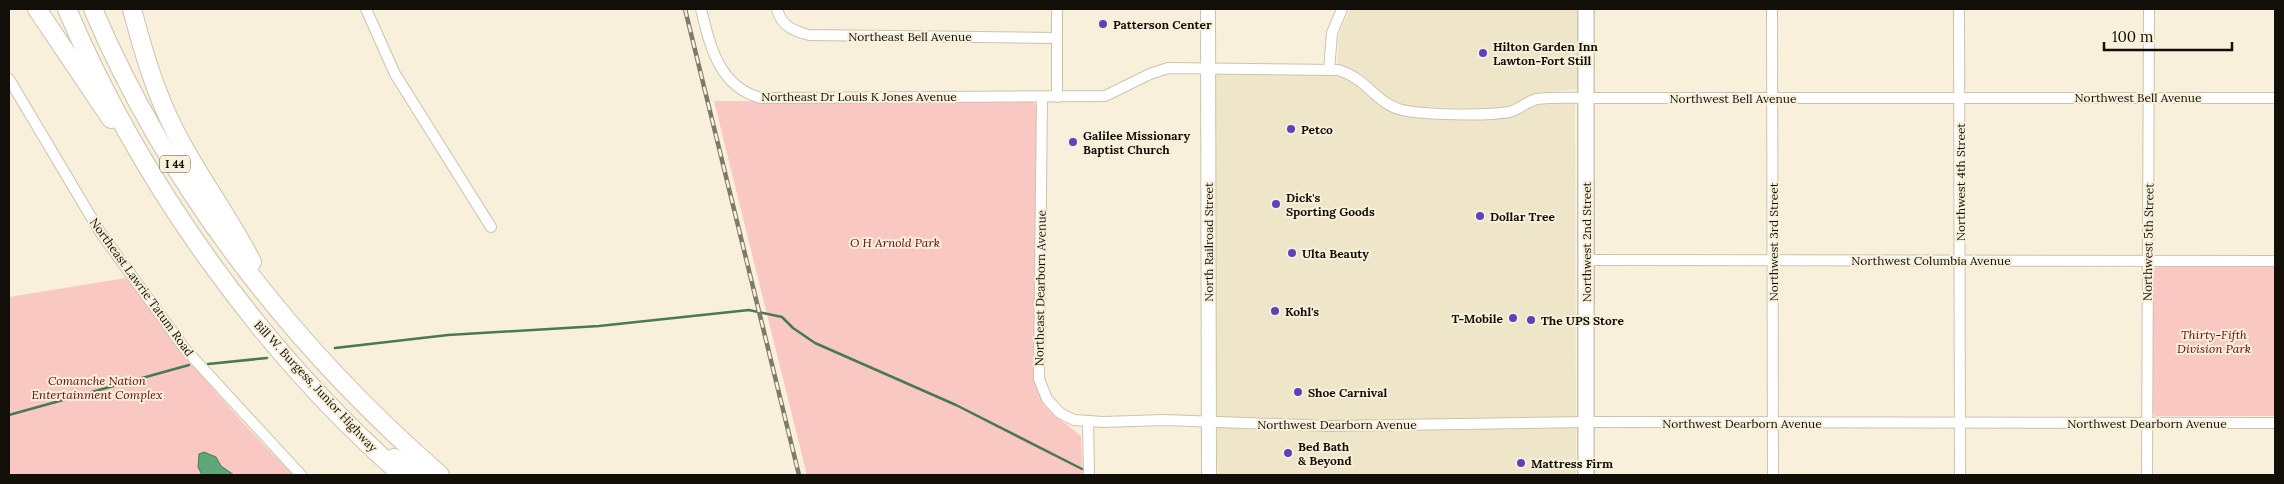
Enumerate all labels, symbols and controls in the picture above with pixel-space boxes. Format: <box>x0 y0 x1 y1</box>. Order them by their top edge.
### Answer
place label: Patterson Center <box>1113 17 1212 32</box>
marker: Patterson Center <box>1097 18 1109 30</box>
scale bar <box>2104 20 2232 52</box>
text: 100 m <box>2112 27 2153 46</box>
street label: Northeast Bell Avenue <box>848 29 972 44</box>
place label: Hilton Garden Inn Lawton-Fort Still <box>1493 39 1598 68</box>
marker: Hilton Garden Inn Lawton-Fort Still <box>1477 47 1489 59</box>
street label: Northeast Dr Louis K Jones Avenue <box>761 89 957 104</box>
street label: Northwest Bell Avenue <box>2075 90 2202 105</box>
street label: Northwest Bell Avenue <box>1670 91 1797 106</box>
place label: Petco <box>1301 122 1333 137</box>
marker: Petco <box>1285 123 1297 135</box>
street label: Northwest 4th Street <box>1953 123 1968 241</box>
place label: Galilee Missionary Baptist Church <box>1083 128 1191 157</box>
marker: Galilee Missionary Baptist Church <box>1067 136 1079 148</box>
road number: I 44 <box>160 156 190 172</box>
street label: Northwest 2nd Street <box>1579 181 1594 302</box>
street label: North Railroad Street <box>1201 182 1216 302</box>
street label: Northwest 3rd Street <box>1766 182 1781 301</box>
street label: Northwest 5th Street <box>2139 183 2157 301</box>
place label: Dick's Sporting Goods <box>1286 190 1375 219</box>
marker: Dick's Sporting Goods <box>1270 198 1282 210</box>
street label: Northeast Dearborn Avenue <box>1031 209 1049 366</box>
place label: Dollar Tree <box>1490 209 1555 224</box>
marker: Dollar Tree <box>1474 210 1486 222</box>
street label: Northeast Lawrie Tatum Road <box>87 215 197 359</box>
park label: O H Arnold Park <box>850 235 940 250</box>
place label: Ulta Beauty <box>1302 246 1369 261</box>
marker: Ulta Beauty <box>1286 247 1298 259</box>
street label: Northwest Columbia Avenue <box>1851 253 2011 268</box>
place label: Kohl's <box>1285 304 1319 319</box>
marker: Kohl's <box>1269 305 1281 317</box>
place label: T-Mobile <box>1451 311 1504 326</box>
marker: T-Mobile <box>1507 312 1519 324</box>
place label: The UPS Store <box>1541 313 1624 328</box>
marker: The UPS Store <box>1525 314 1537 326</box>
street label: Bill W. Burgess, Junior Highway <box>251 317 381 455</box>
park label: Thirty-Fifth Division Park <box>2177 327 2251 356</box>
park label: Comanche Nation Entertainment Complex <box>31 373 163 402</box>
place label: Shoe Carnival <box>1308 385 1387 400</box>
marker: Shoe Carnival <box>1292 386 1304 398</box>
street label: Northwest Dearborn Avenue <box>1662 416 1822 431</box>
street label: Northwest Dearborn Avenue <box>2067 416 2227 431</box>
street label: Northwest Dearborn Avenue <box>1257 417 1417 432</box>
place label: Bed Bath & Beyond <box>1298 439 1352 468</box>
marker: Bed Bath & Beyond <box>1282 447 1294 459</box>
place label: Mattress Firm <box>1531 456 1613 471</box>
marker: Mattress Firm <box>1515 457 1527 469</box>

